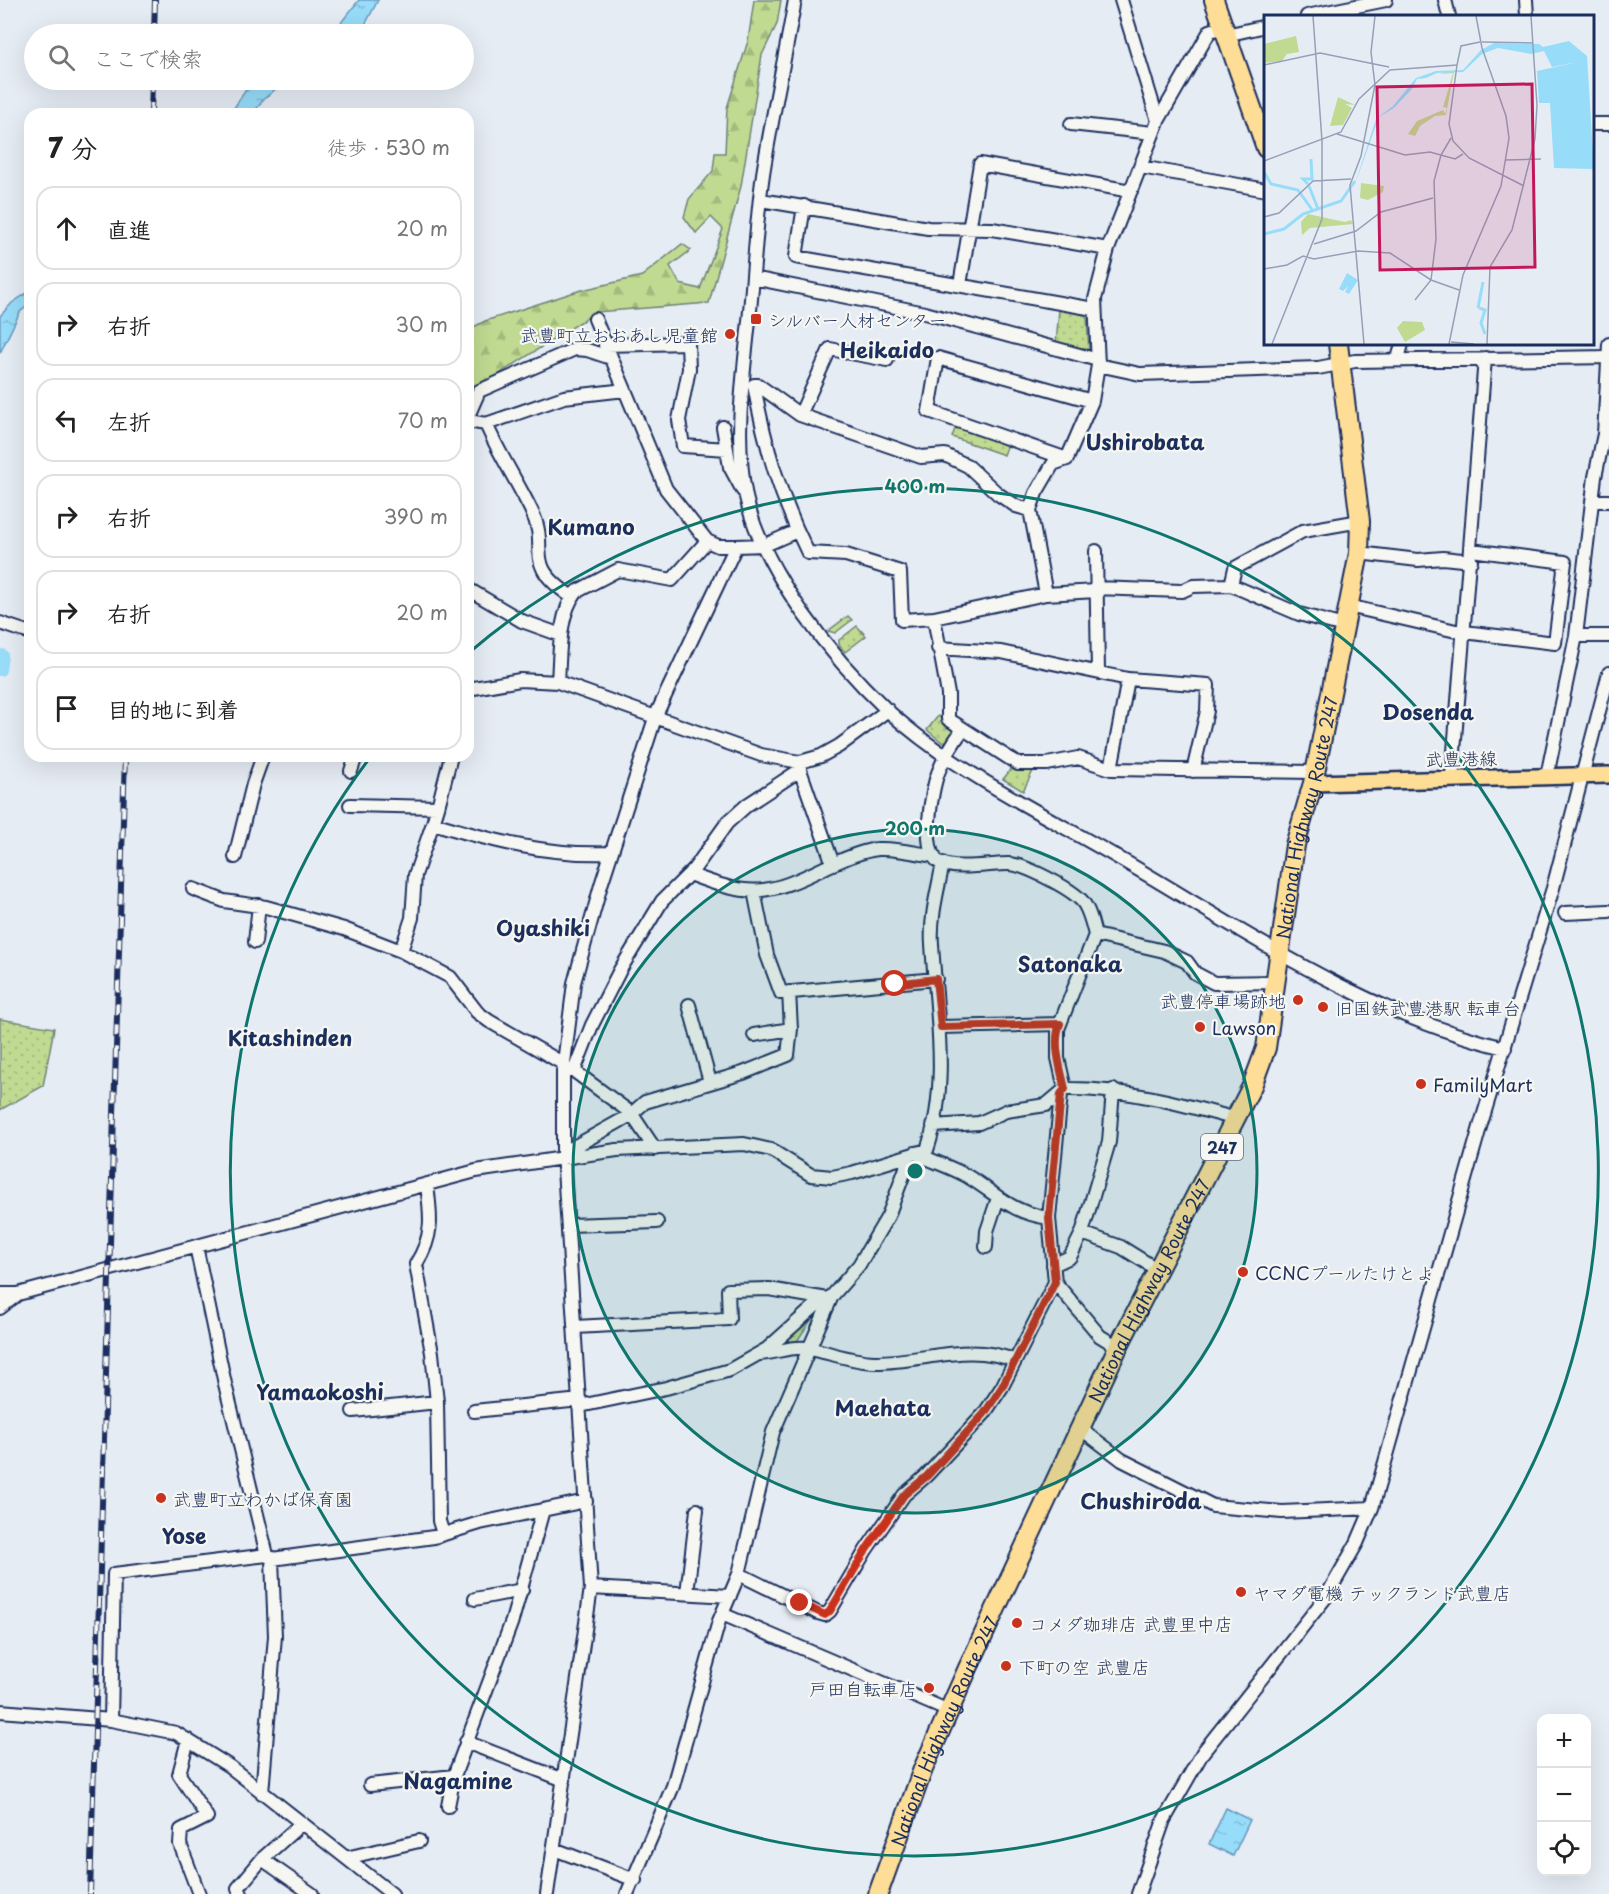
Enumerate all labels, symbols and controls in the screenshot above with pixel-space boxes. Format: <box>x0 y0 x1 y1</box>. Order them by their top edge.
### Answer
inset map <box>1264 15 1594 345</box>
search box <box>24 24 474 90</box>
icon: search <box>45 41 78 74</box>
text: ここで検索 <box>93 41 203 74</box>
text: 7 分 <box>48 128 97 167</box>
text: 徒歩 · 530 m <box>327 132 450 162</box>
icon: ahead <box>50 212 83 245</box>
text: 直進 <box>107 212 151 245</box>
text: 20 m <box>396 213 448 243</box>
place label: シルバー人材センター <box>768 306 946 333</box>
icon: right <box>50 308 83 341</box>
text: 右折 <box>107 308 151 341</box>
text: 30 m <box>395 309 448 339</box>
marker: シルバー人材センター <box>749 312 763 326</box>
place label: 武豊町立おおあし児童館 <box>520 321 718 348</box>
marker: 武豊町立おおあし児童館 <box>723 327 737 341</box>
district label: Heikaido <box>840 333 934 365</box>
icon: left <box>50 404 83 437</box>
text: 左折 <box>107 404 151 437</box>
text: 70 m <box>398 405 448 435</box>
district label: Ushirobata <box>1085 425 1205 457</box>
text: 400 m <box>885 472 945 499</box>
icon: right <box>50 500 83 533</box>
text: 右折 <box>107 500 151 533</box>
text: 390 m <box>384 501 448 531</box>
district label: Kumano <box>548 510 634 542</box>
icon: right <box>50 596 83 629</box>
text: 右折 <box>107 596 151 629</box>
text: 20 m <box>396 597 448 627</box>
icon: arrive <box>50 692 83 725</box>
text: 目的地に到着 <box>107 692 239 725</box>
street label: National Highway Route 247 <box>1268 693 1344 940</box>
district label: Dosenda <box>1382 695 1475 727</box>
street label: 武豊港線 <box>1425 744 1497 772</box>
text: 200 m <box>885 814 945 841</box>
district label: Oyashiki <box>496 911 590 943</box>
district label: Satonaka <box>1018 947 1123 979</box>
route start <box>881 970 907 996</box>
place label: 武豊停車場跡地 <box>1160 987 1286 1014</box>
marker: 武豊停車場跡地 <box>1291 993 1305 1007</box>
place label: 旧国鉄武豊港駅 転車台 <box>1335 994 1521 1021</box>
marker: 旧国鉄武豊港駅 転車台 <box>1316 1000 1330 1014</box>
place label: Lawson <box>1212 1014 1276 1041</box>
marker: Lawson <box>1193 1020 1207 1034</box>
district label: Kitashinden <box>228 1021 352 1053</box>
place label: FamilyMart <box>1433 1071 1533 1098</box>
marker: FamilyMart <box>1414 1077 1428 1091</box>
road number: 247 <box>1201 1134 1243 1160</box>
centre of rings <box>905 1161 925 1181</box>
street label: National Highway Route 247 <box>1081 1173 1216 1407</box>
place label: CCNCプールたけとよ <box>1255 1259 1434 1286</box>
marker: CCNCプールたけとよ <box>1236 1265 1250 1279</box>
district label: Yamaokoshi <box>256 1375 384 1407</box>
district label: Maehata <box>835 1391 932 1423</box>
district label: Chushiroda <box>1080 1484 1202 1516</box>
place label: 武豊町立わかば保育園 <box>173 1485 353 1512</box>
marker: 武豊町立わかば保育園 <box>154 1491 168 1505</box>
district label: Yose <box>162 1519 206 1551</box>
place label: ヤマダ電機 テックランド武豊店 <box>1253 1579 1511 1606</box>
marker: ヤマダ電機 テックランド武豊店 <box>1234 1585 1248 1599</box>
route end <box>786 1589 812 1615</box>
place label: コメダ珈琲店 武豊里中店 <box>1029 1610 1233 1637</box>
street label: National Highway Route 247 <box>883 1611 1004 1849</box>
marker: コメダ珈琲店 武豊里中店 <box>1010 1616 1024 1630</box>
place label: 下町の空 武豊店 <box>1018 1653 1150 1680</box>
marker: 下町の空 武豊店 <box>999 1659 1013 1673</box>
place label: 戸田自転車店 <box>809 1675 917 1702</box>
marker: 戸田自転車店 <box>922 1681 936 1695</box>
map controls <box>1537 1714 1591 1876</box>
button: + <box>1537 1714 1591 1768</box>
district label: Nagamine <box>403 1764 513 1796</box>
button: − <box>1537 1768 1591 1822</box>
button: locate <box>1537 1822 1591 1876</box>

